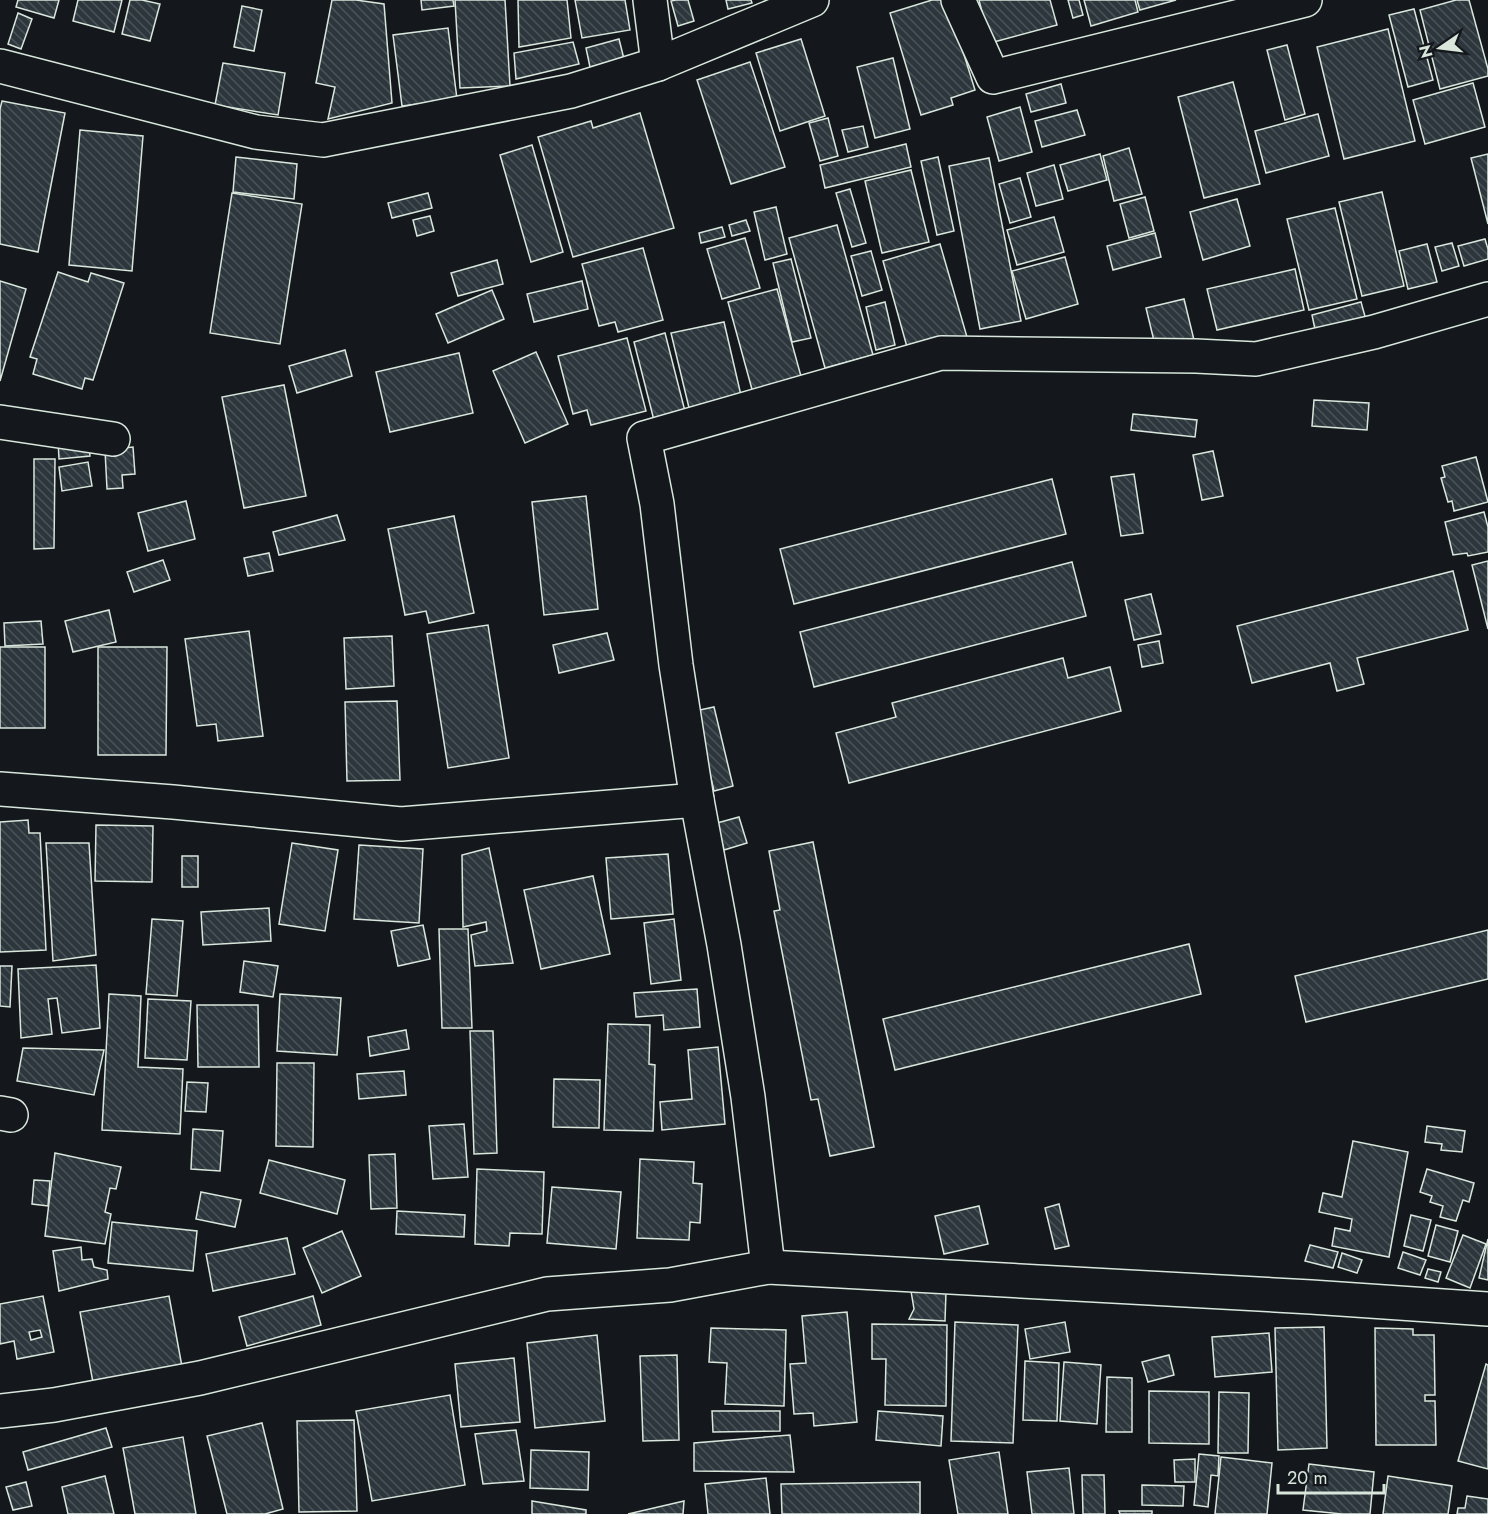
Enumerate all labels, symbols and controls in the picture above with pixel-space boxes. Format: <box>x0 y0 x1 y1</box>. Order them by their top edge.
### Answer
north arrow <box>1410 18 1470 78</box>
text: N <box>1413 43 1439 60</box>
scale bar <box>1278 1457 1384 1495</box>
text: 20 m <box>1287 1465 1327 1491</box>

